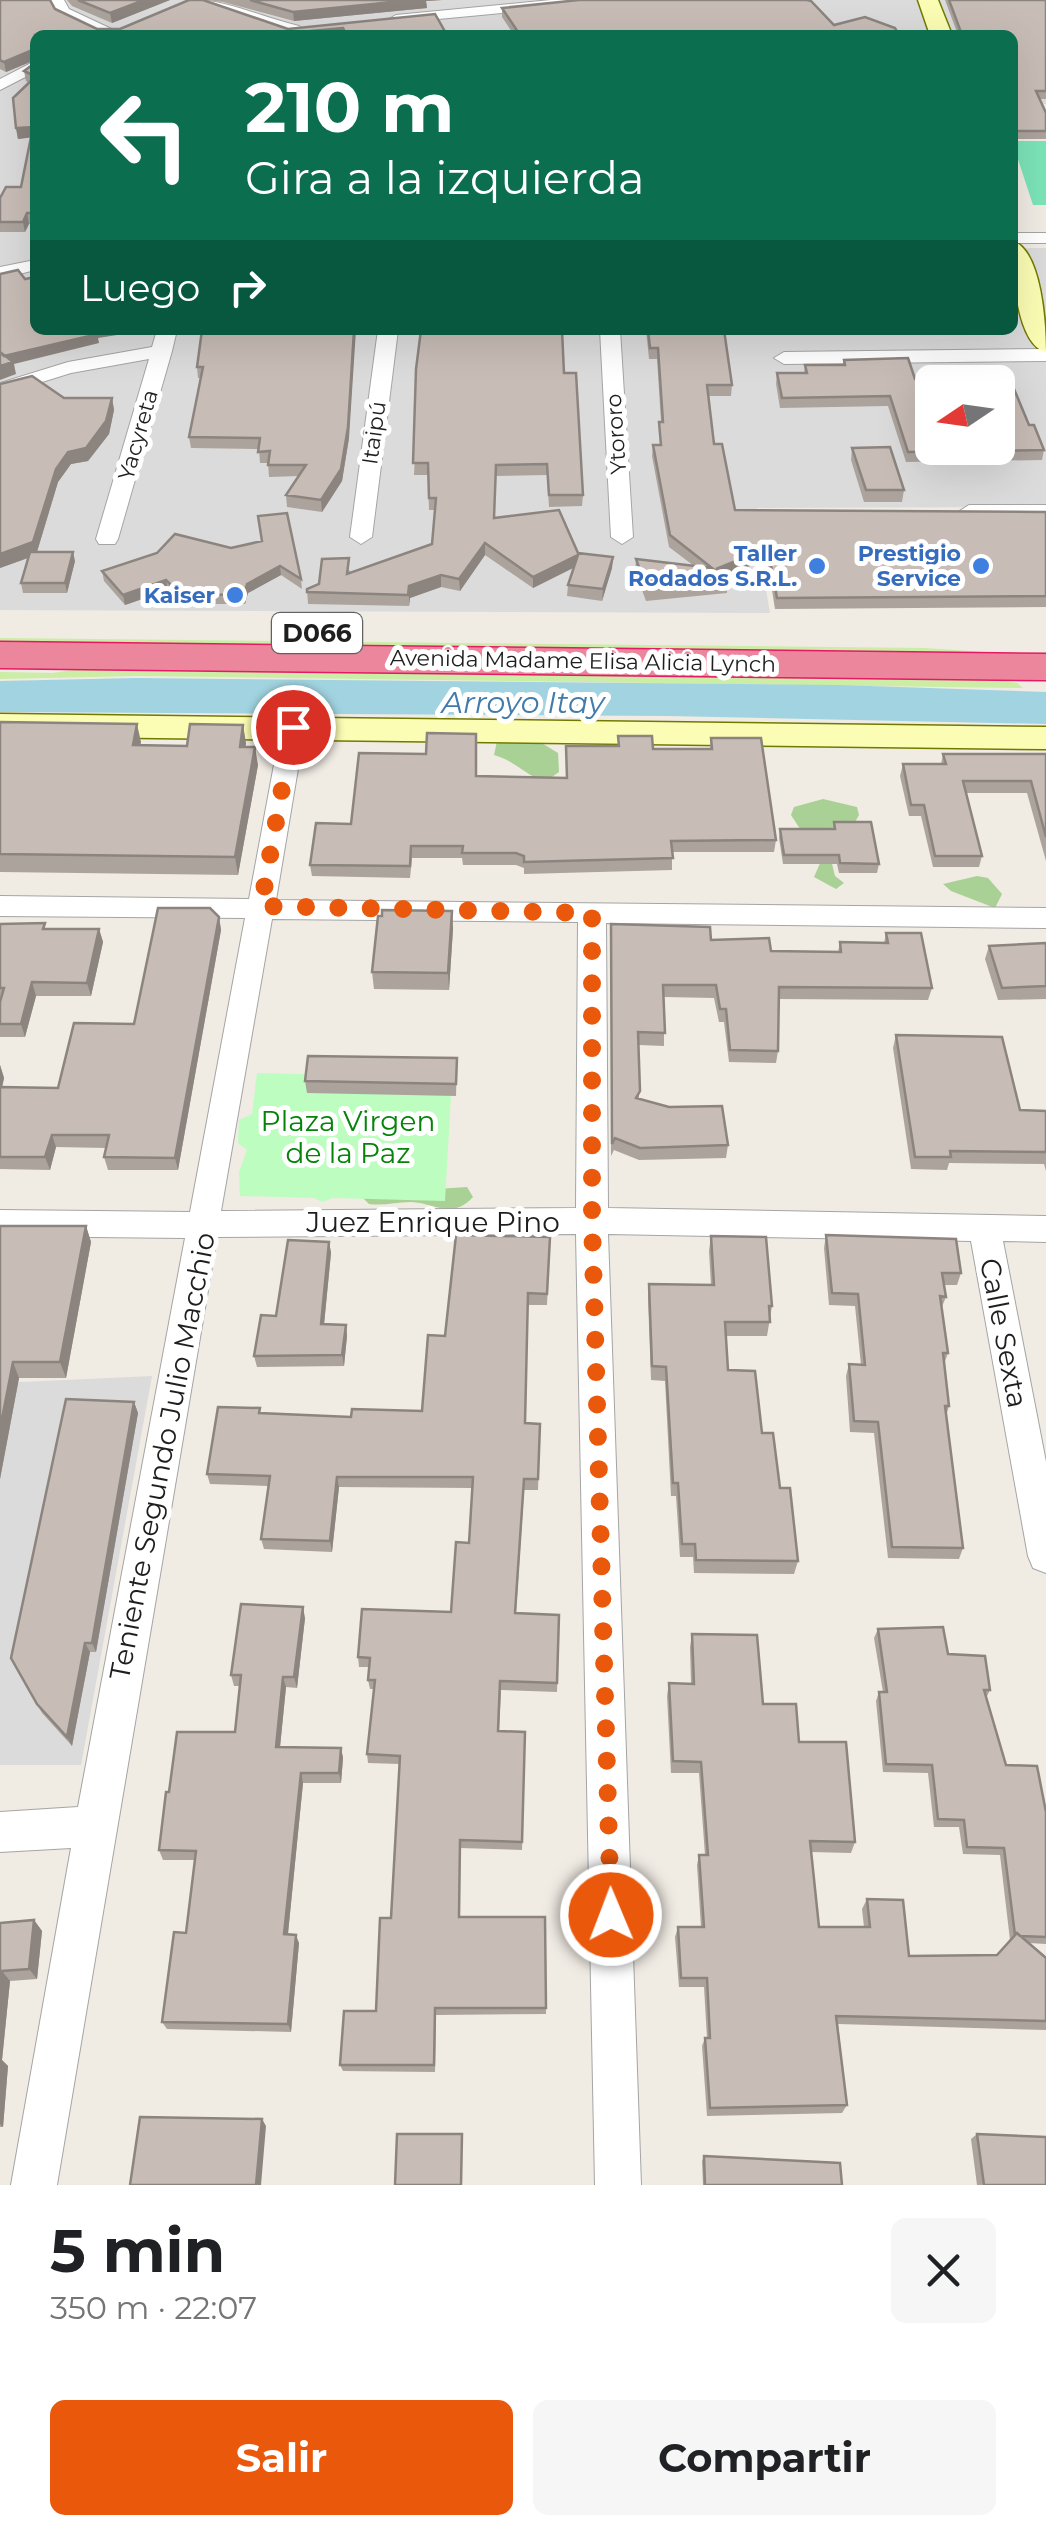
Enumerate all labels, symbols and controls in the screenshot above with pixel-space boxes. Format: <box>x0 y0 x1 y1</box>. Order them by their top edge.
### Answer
text: 210 m <box>245 64 455 150</box>
icon: left <box>80 70 210 200</box>
text: Gira a la izquierda <box>245 150 645 205</box>
icon: right <box>220 260 275 315</box>
text: Luego <box>80 264 200 311</box>
north arrow <box>915 365 1015 465</box>
map controls <box>915 365 1015 465</box>
street label: Yacyreta <box>112 387 164 483</box>
street label: Ytororo <box>600 393 632 475</box>
street label: Itaipú <box>356 400 392 466</box>
place label: Taller Rodados S.R.L. <box>628 540 797 592</box>
place label: Prestigio Service <box>858 540 961 592</box>
marker: Taller Rodados S.R.L. <box>806 555 828 577</box>
marker: Prestigio Service <box>970 555 992 577</box>
place label: Kaiser <box>144 582 215 609</box>
marker: Kaiser <box>224 584 246 606</box>
road number: D066 <box>272 613 362 653</box>
street label: Avenida Madame Elisa Alicia Lynch <box>390 644 776 678</box>
water label: Arroyo Itay <box>440 684 606 721</box>
pin <box>251 685 336 770</box>
icon: arrive <box>266 700 321 755</box>
park label: Plaza Virgen de la Paz <box>261 1104 435 1170</box>
street label: Juez Enrique Pino <box>305 1205 560 1239</box>
street label: Teniente Segundo Julio Macchio <box>102 1229 222 1683</box>
street label: Calle Sexta <box>973 1255 1035 1411</box>
position arrow <box>559 1863 663 1967</box>
text: 5 min <box>50 2214 225 2287</box>
button: close <box>891 2218 996 2323</box>
text: 350 m · 22:07 <box>50 2288 257 2327</box>
button: Salir <box>50 2400 513 2515</box>
button: Compartir <box>533 2400 996 2515</box>

